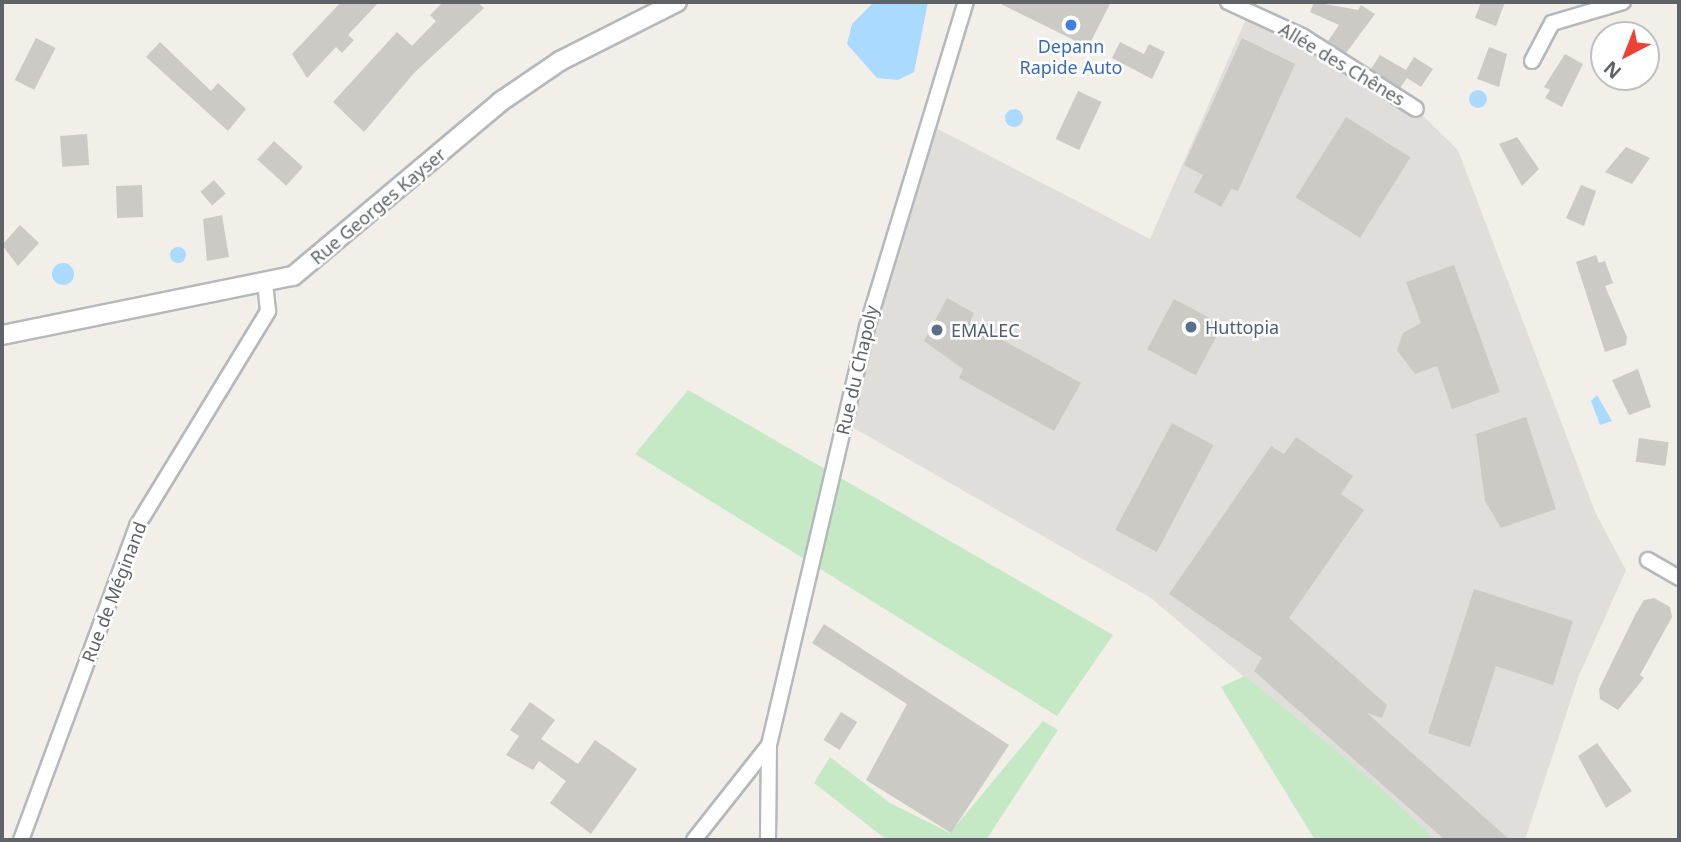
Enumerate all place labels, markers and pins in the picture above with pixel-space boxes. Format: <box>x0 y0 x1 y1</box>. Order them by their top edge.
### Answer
marker: Depann Rapide Auto <box>1063 17 1079 33</box>
place label: Depann Rapide Auto <box>1020 36 1122 78</box>
place label: Huttopia <box>1205 316 1279 338</box>
place label: EMALEC <box>951 319 1020 341</box>
marker: Huttopia <box>1183 319 1199 335</box>
marker: EMALEC <box>929 322 945 338</box>

